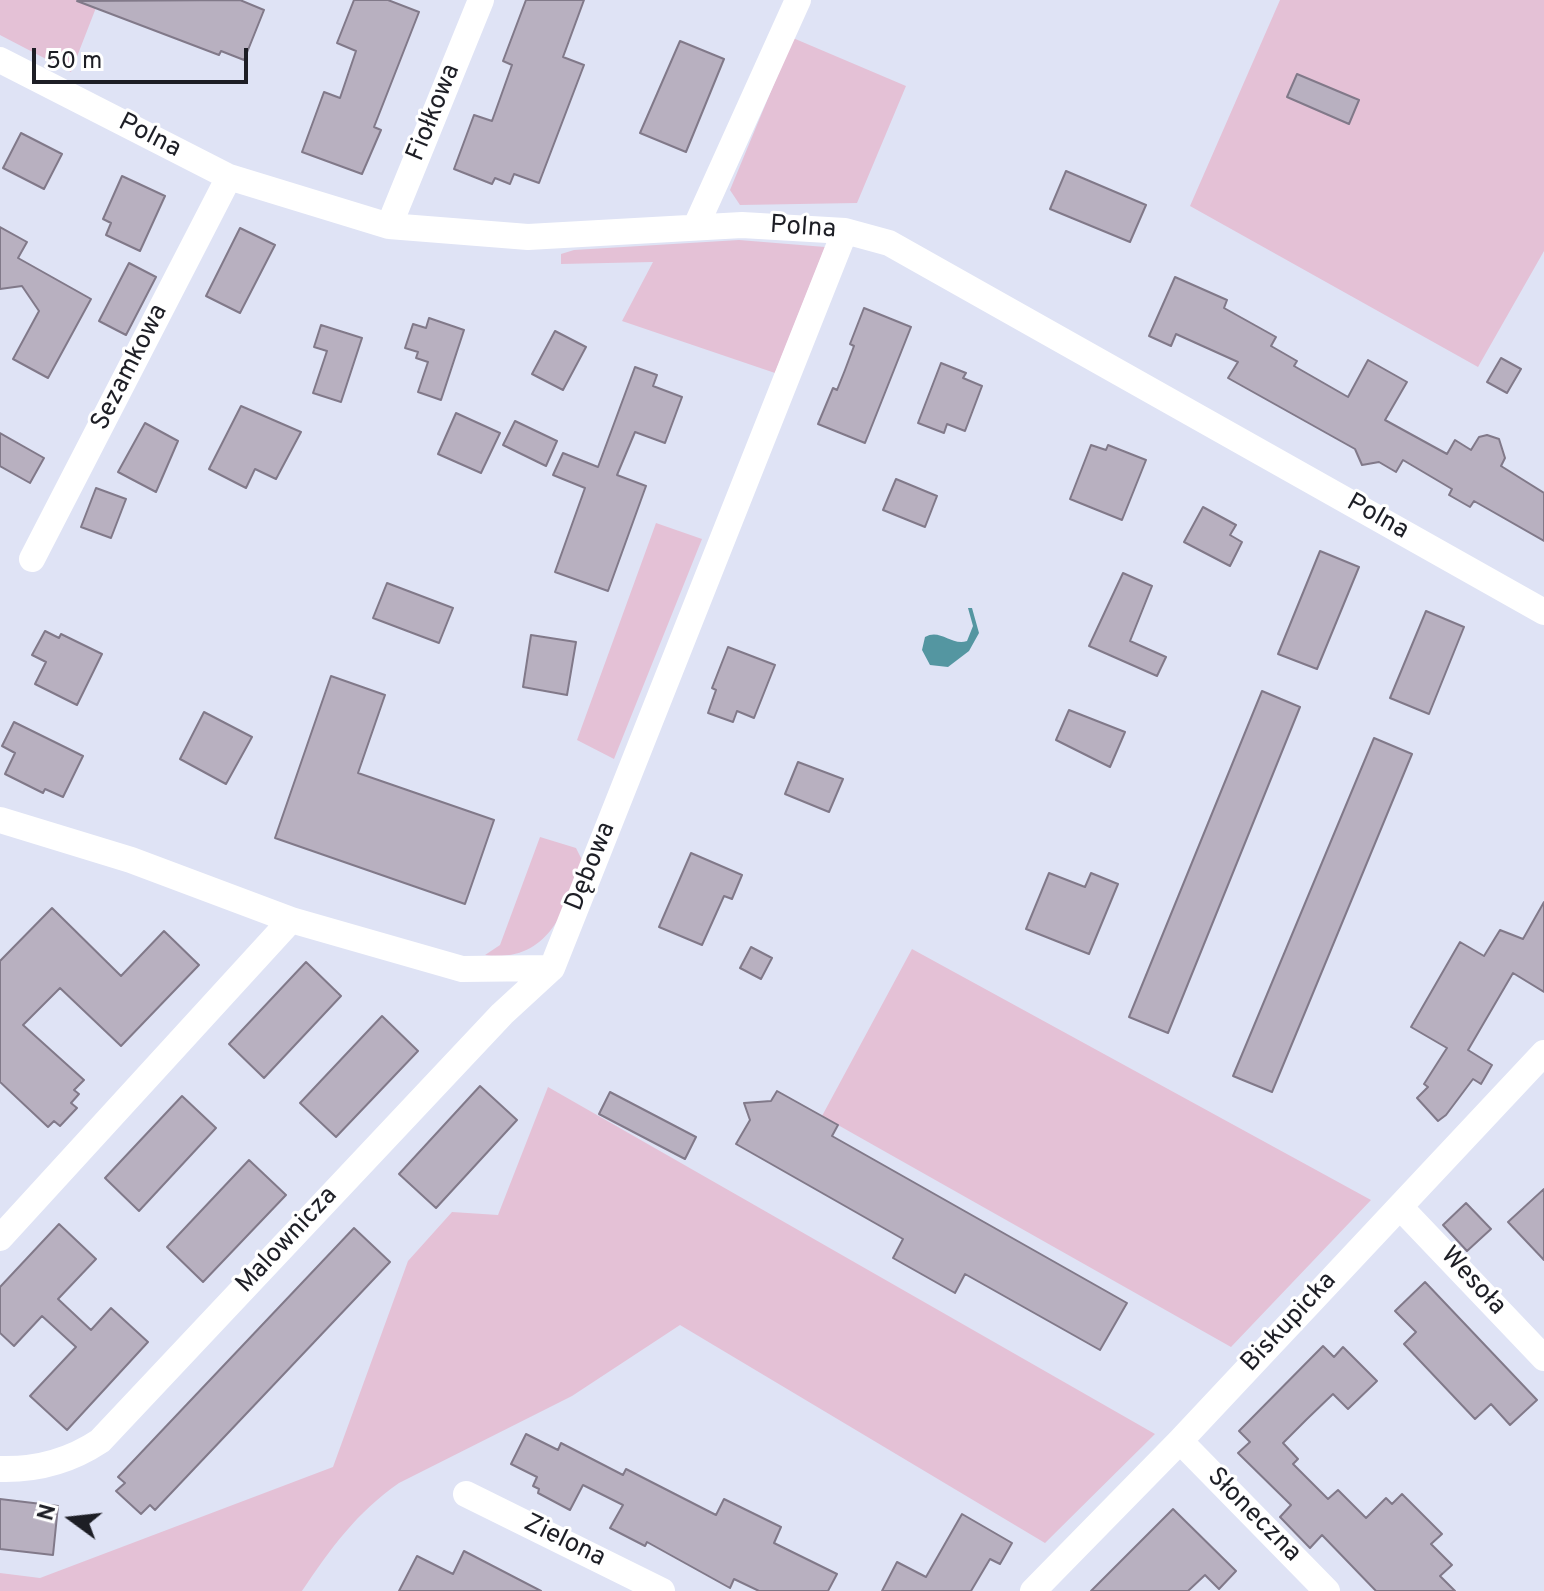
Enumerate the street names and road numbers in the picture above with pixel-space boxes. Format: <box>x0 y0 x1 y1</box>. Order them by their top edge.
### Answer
street label: Fiołkowa <box>401 60 469 166</box>
street label: Polna <box>112 108 186 166</box>
street label: Polna <box>769 211 837 247</box>
street label: Sezamkowa <box>86 300 176 436</box>
street label: Polna <box>1340 488 1414 548</box>
street label: Dębowa <box>560 818 624 916</box>
street label: Malownicza <box>231 1181 345 1301</box>
street label: Wesoła <box>1433 1241 1511 1323</box>
street label: Biskupicka <box>1236 1267 1344 1379</box>
street label: Słoneczna <box>1199 1462 1307 1570</box>
street label: Zielona <box>518 1509 610 1575</box>

